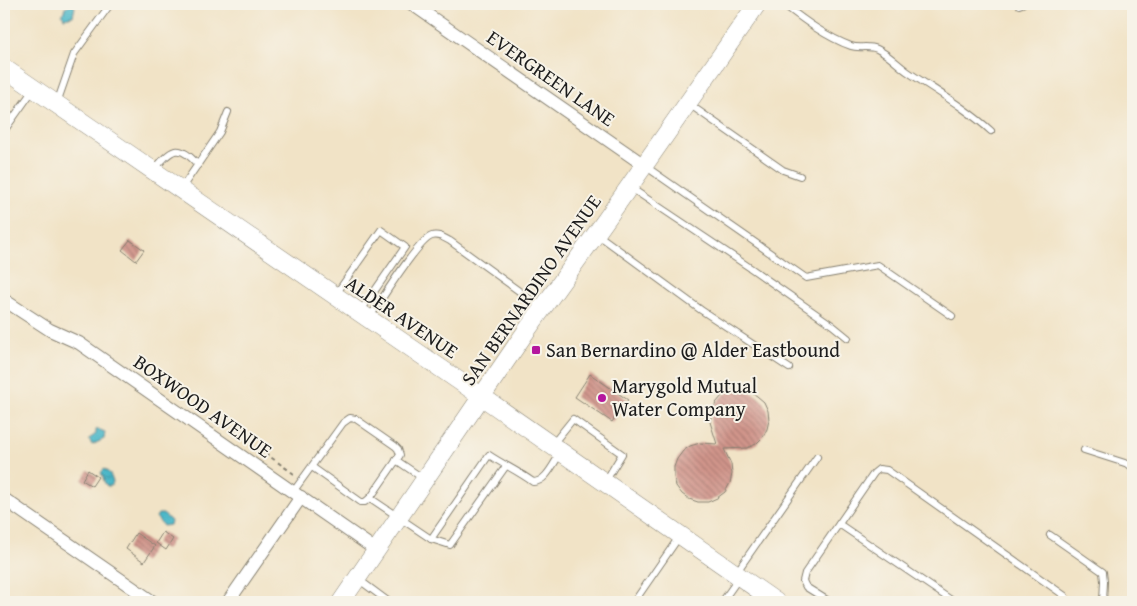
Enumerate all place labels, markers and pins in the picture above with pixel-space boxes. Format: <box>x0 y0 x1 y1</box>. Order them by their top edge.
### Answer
place label: San Bernardino @ Alder Eastbound <box>546 335 840 364</box>
marker: San Bernardino @ Alder Eastbound <box>530 344 542 356</box>
place label: Marygold Mutual Water Company <box>612 371 757 423</box>
marker: Marygold Mutual Water Company <box>596 392 608 404</box>

